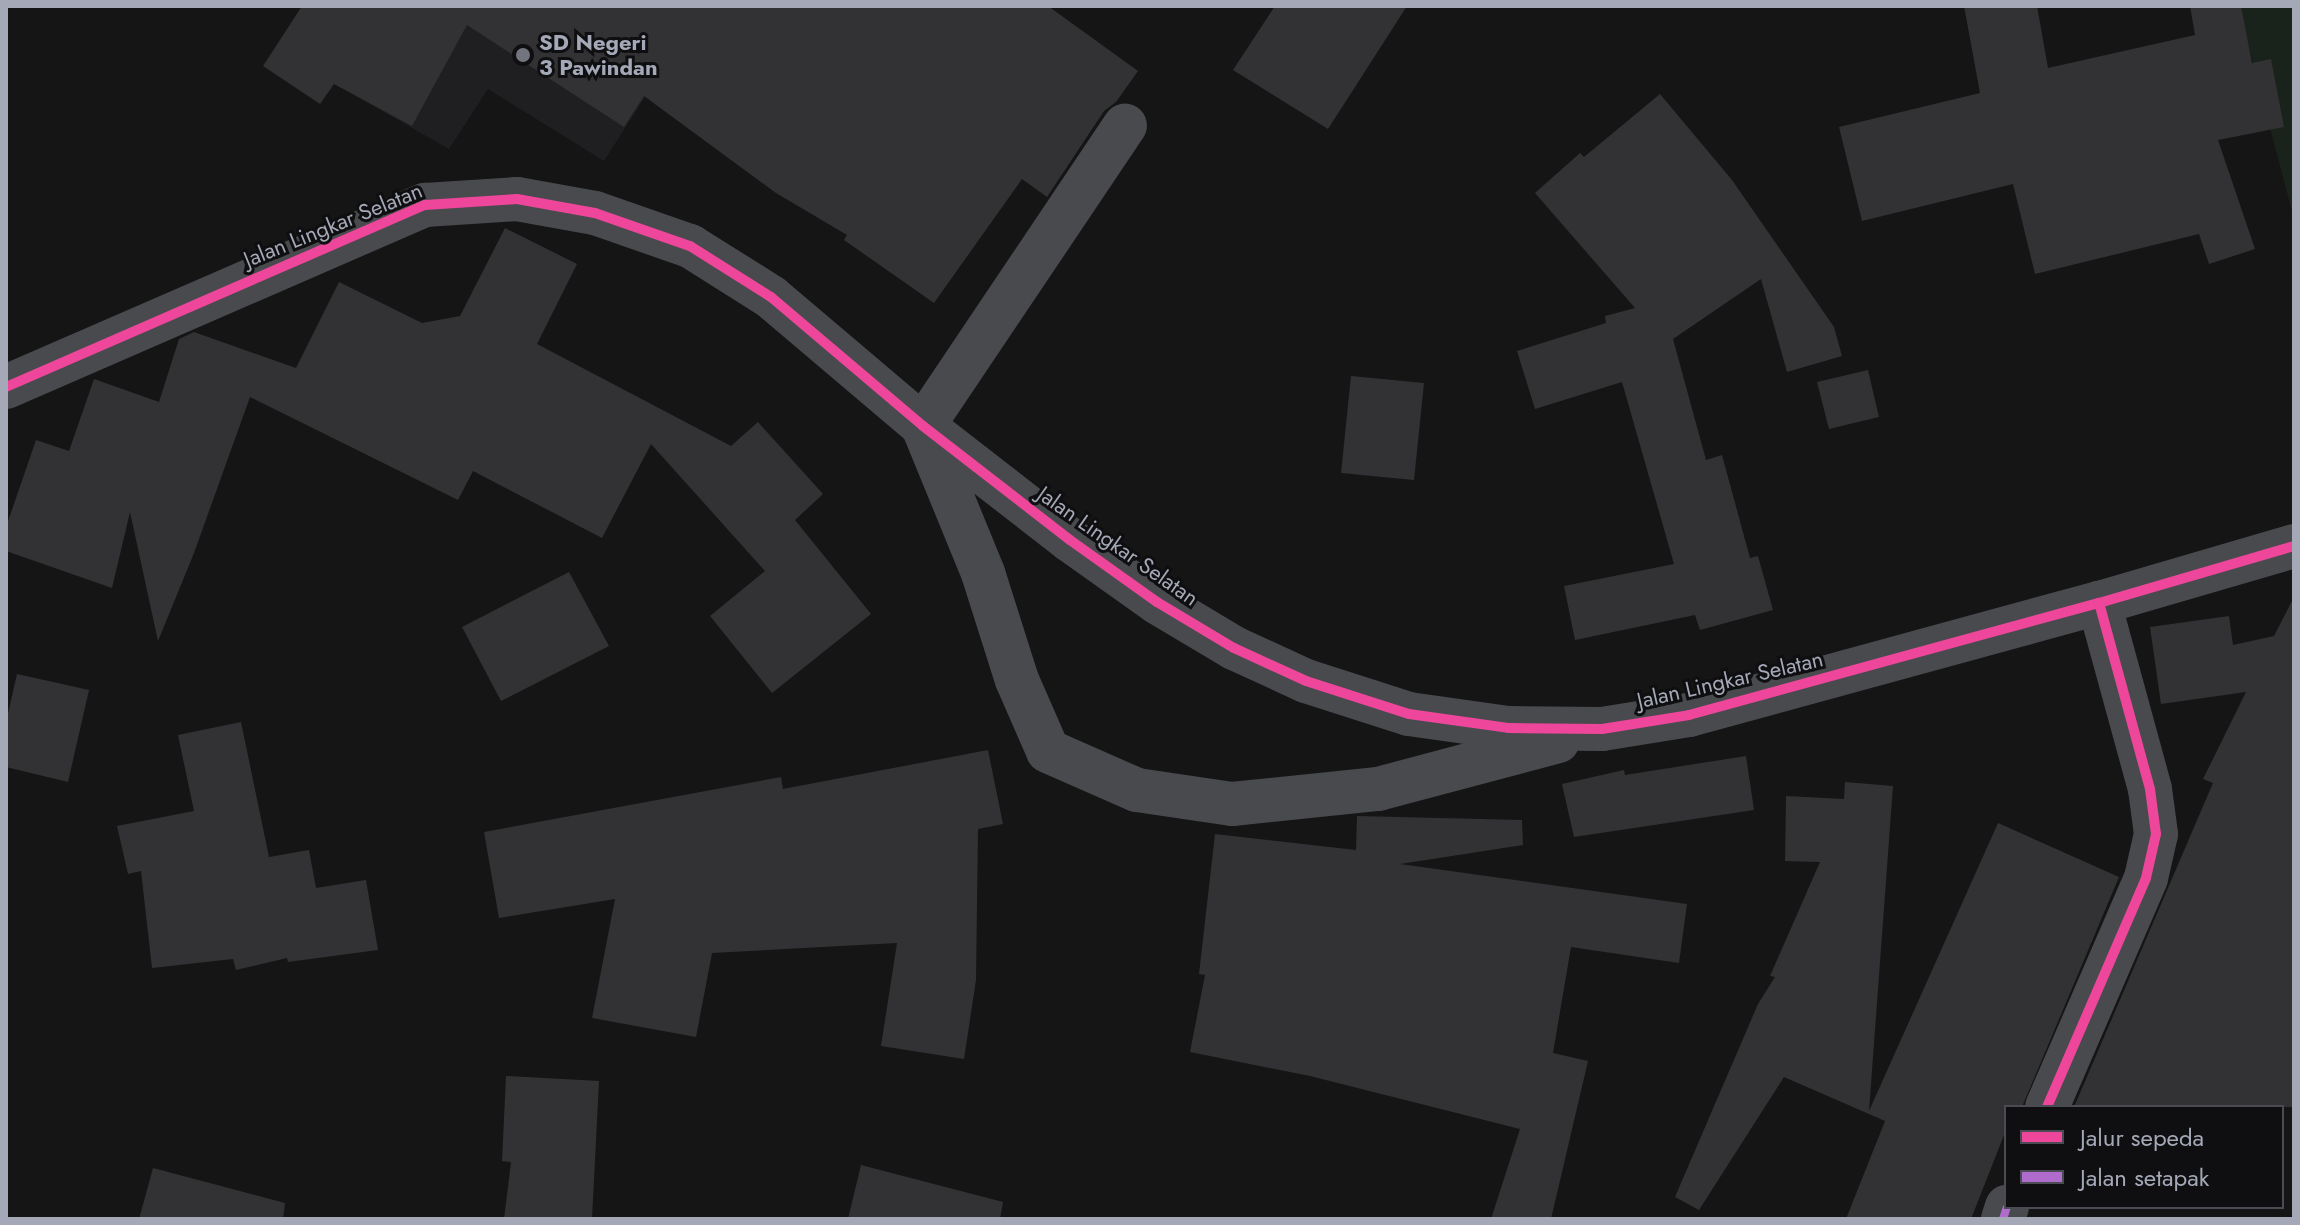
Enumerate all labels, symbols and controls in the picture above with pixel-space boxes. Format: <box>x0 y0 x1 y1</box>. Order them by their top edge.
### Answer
place label: SD Negeri 3 Pawindan <box>539 29 658 80</box>
marker: SD Negeri 3 Pawindan <box>514 46 532 64</box>
street label: Jalan Lingkar Selatan <box>240 177 426 273</box>
street label: Jalan Lingkar Selatan <box>1033 481 1203 611</box>
street label: Jalan Lingkar Selatan <box>1634 646 1826 714</box>
legend <box>2004 1105 2284 1209</box>
text: Jalur sepeda <box>2080 1120 2204 1155</box>
text: Jalan setapak <box>2080 1160 2209 1195</box>

